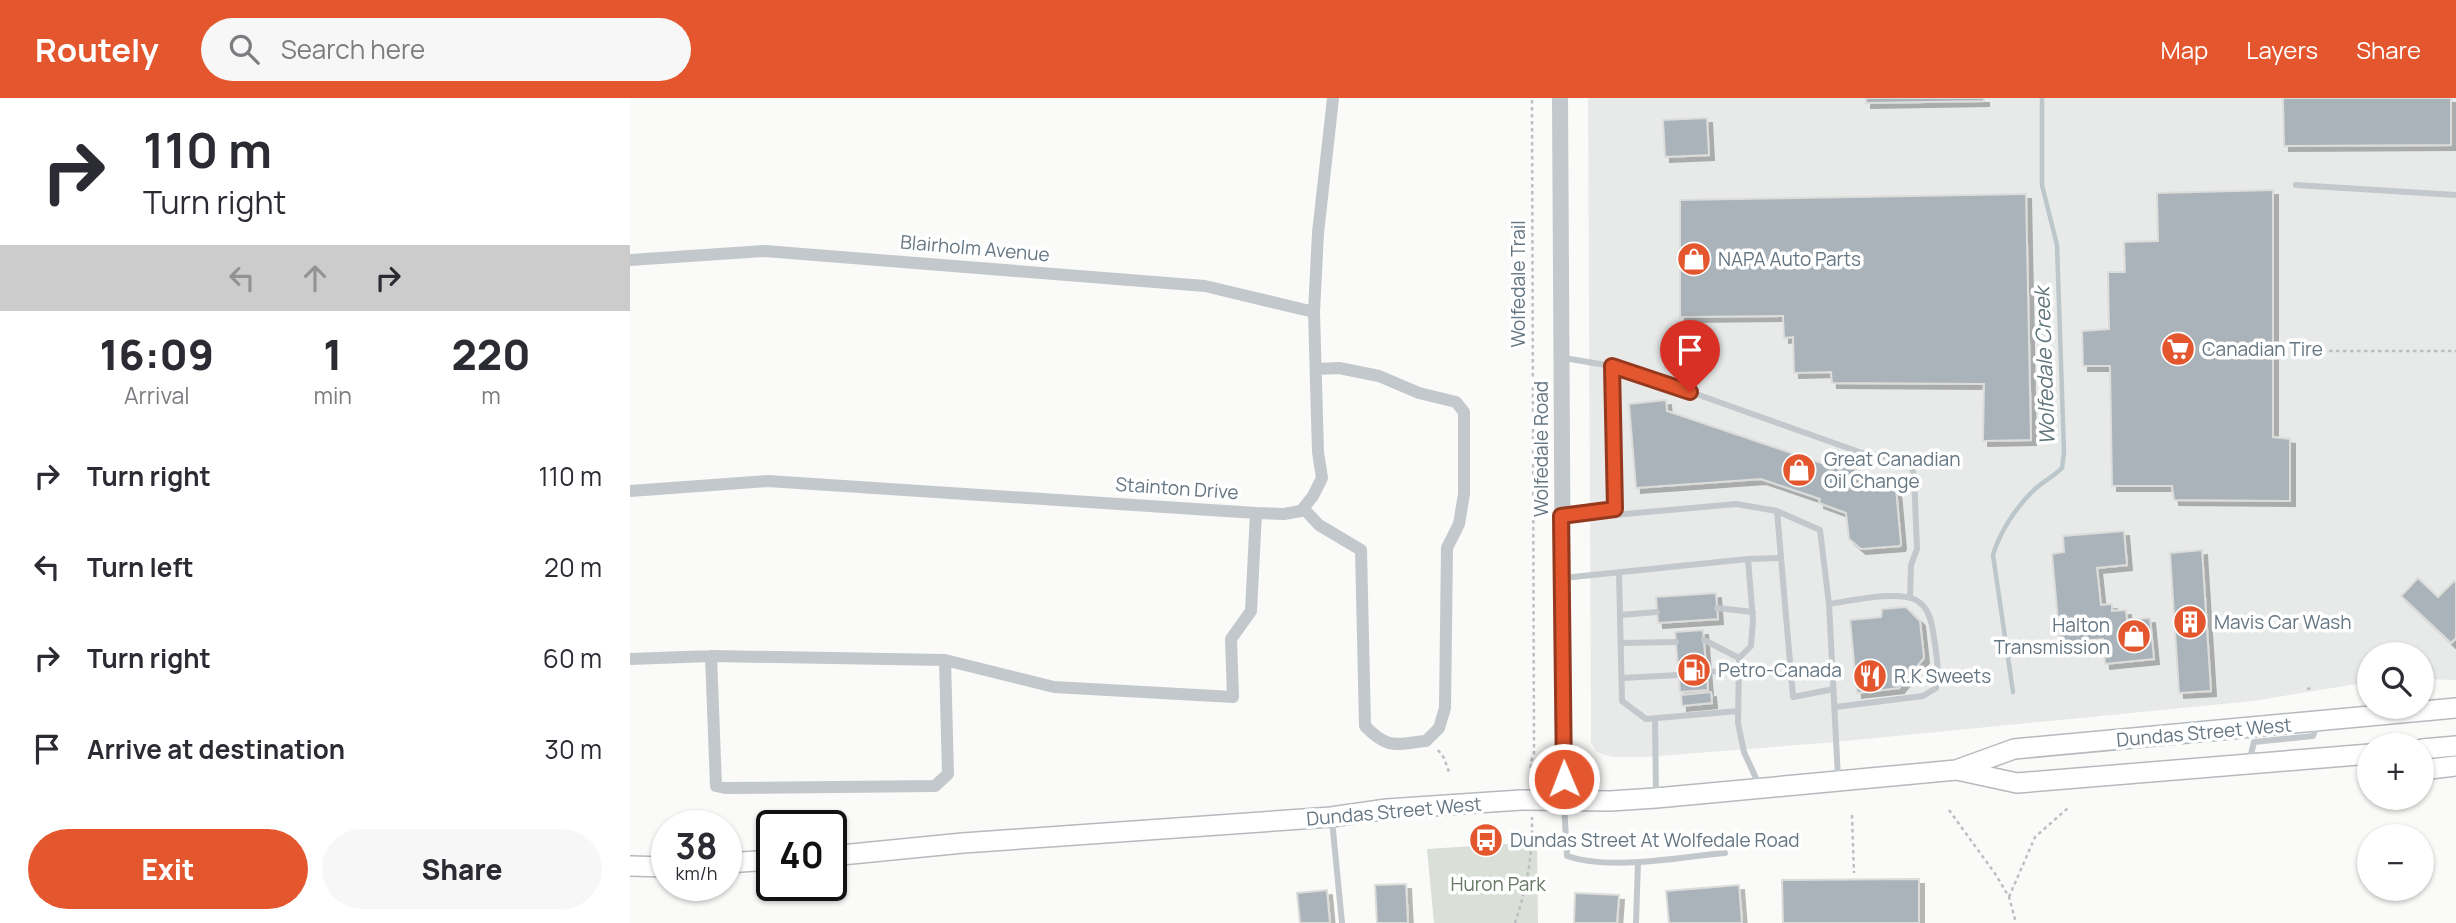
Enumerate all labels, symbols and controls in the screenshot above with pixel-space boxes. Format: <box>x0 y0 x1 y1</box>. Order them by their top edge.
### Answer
search box <box>201 18 691 81</box>
text: Routely <box>35 27 159 72</box>
icon: search <box>225 30 263 68</box>
text: Search here <box>281 31 425 67</box>
text: Map <box>2161 33 2208 66</box>
text: Layers <box>2246 33 2318 66</box>
text: Share <box>2356 33 2421 66</box>
text: 110 m <box>143 116 272 183</box>
icon: right <box>28 126 119 217</box>
text: Turn right <box>143 180 286 224</box>
street label: Wolfedale Trail <box>1505 220 1531 348</box>
street label: Blairholm Avenue <box>899 229 1051 267</box>
shop icon: NAPA Auto Parts <box>1675 240 1713 278</box>
place label: NAPA Auto Parts <box>1718 246 1861 272</box>
icon: left <box>223 259 261 297</box>
icon: ahead <box>296 259 334 297</box>
icon: right <box>369 259 407 297</box>
water label: Wolfedale Creek <box>2027 284 2061 445</box>
pin <box>1660 320 1720 392</box>
text: 16:09 <box>99 325 214 383</box>
text: 1 <box>323 325 342 383</box>
text: 220 <box>451 325 531 383</box>
supermarket icon: Canadian Tire <box>2159 330 2197 368</box>
icon: arrive <box>1671 331 1709 369</box>
place label: Canadian Tire <box>2202 336 2323 362</box>
text: Arrival <box>124 379 190 411</box>
text: min <box>314 379 352 411</box>
text: m <box>481 379 501 411</box>
street label: Wolfedale Road <box>1528 381 1554 517</box>
place label: Great Canadian Oil Change <box>1824 446 1960 494</box>
shop icon: Great Canadian Oil Change <box>1780 451 1818 489</box>
icon: right <box>28 457 66 495</box>
text: Turn right <box>87 458 211 494</box>
text: 110 m <box>539 458 602 494</box>
street label: Stainton Drive <box>1114 471 1240 505</box>
icon: left <box>28 548 66 586</box>
text: Turn left <box>87 549 194 585</box>
text: 20 m <box>544 549 602 585</box>
building icon: Mavis Car Wash <box>2171 603 2209 641</box>
place label: Mavis Car Wash <box>2214 609 2352 635</box>
place label: Halton Transmission <box>1994 612 2110 660</box>
shop icon: Halton Transmission <box>2115 617 2153 655</box>
icon: right <box>28 639 66 677</box>
text: Turn right <box>87 640 211 676</box>
text: 60 m <box>543 640 602 676</box>
map controls <box>2357 642 2434 901</box>
button: search <box>2357 642 2434 719</box>
fuel station icon: Petro-Canada <box>1675 651 1713 689</box>
place label: Petro-Canada <box>1718 657 1842 683</box>
restaurant icon: R.K Sweets <box>1851 657 1889 695</box>
place label: R.K Sweets <box>1894 663 1991 689</box>
street label: Dundas Street West <box>2115 711 2293 753</box>
icon: arrive <box>28 730 66 768</box>
text: Arrive at destination <box>87 731 345 767</box>
text: 30 m <box>545 731 602 767</box>
button: + <box>2357 733 2434 810</box>
position arrow <box>1527 742 1601 816</box>
street label: Dundas Street West <box>1305 790 1483 832</box>
speed limit sign: 40 <box>756 810 847 901</box>
bus stop icon: Dundas Street At Wolfedale Road <box>1467 821 1505 859</box>
text: 38 <box>676 822 717 870</box>
button: − <box>2357 824 2434 901</box>
place label: Dundas Street At Wolfedale Road <box>1510 827 1799 853</box>
button: Exit <box>28 829 308 909</box>
button: Share <box>322 829 602 909</box>
text: km/h <box>676 861 717 885</box>
park label: Huron Park <box>1450 871 1546 897</box>

